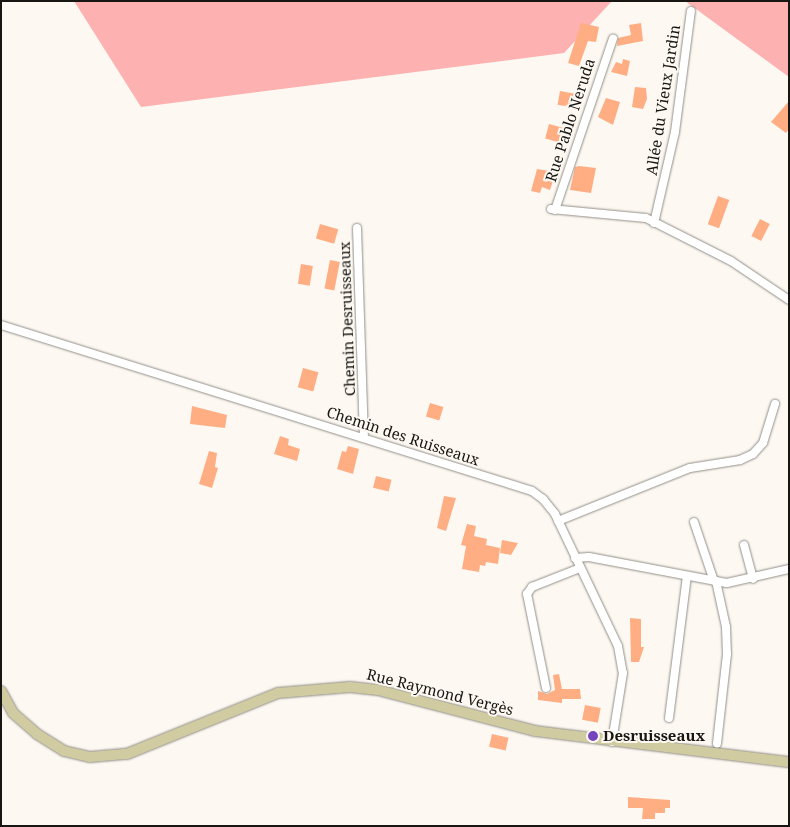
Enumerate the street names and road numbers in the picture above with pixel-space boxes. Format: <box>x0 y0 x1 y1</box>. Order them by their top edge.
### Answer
street label: Allée du Vieux Jardin <box>642 24 684 176</box>
street label: Rue Pablo Neruda <box>542 56 598 184</box>
street label: Chemin Desruisseaux <box>335 241 359 397</box>
street label: Chemin des Ruisseaux <box>324 403 482 469</box>
street label: Rue Raymond Vergès <box>365 665 515 719</box>

